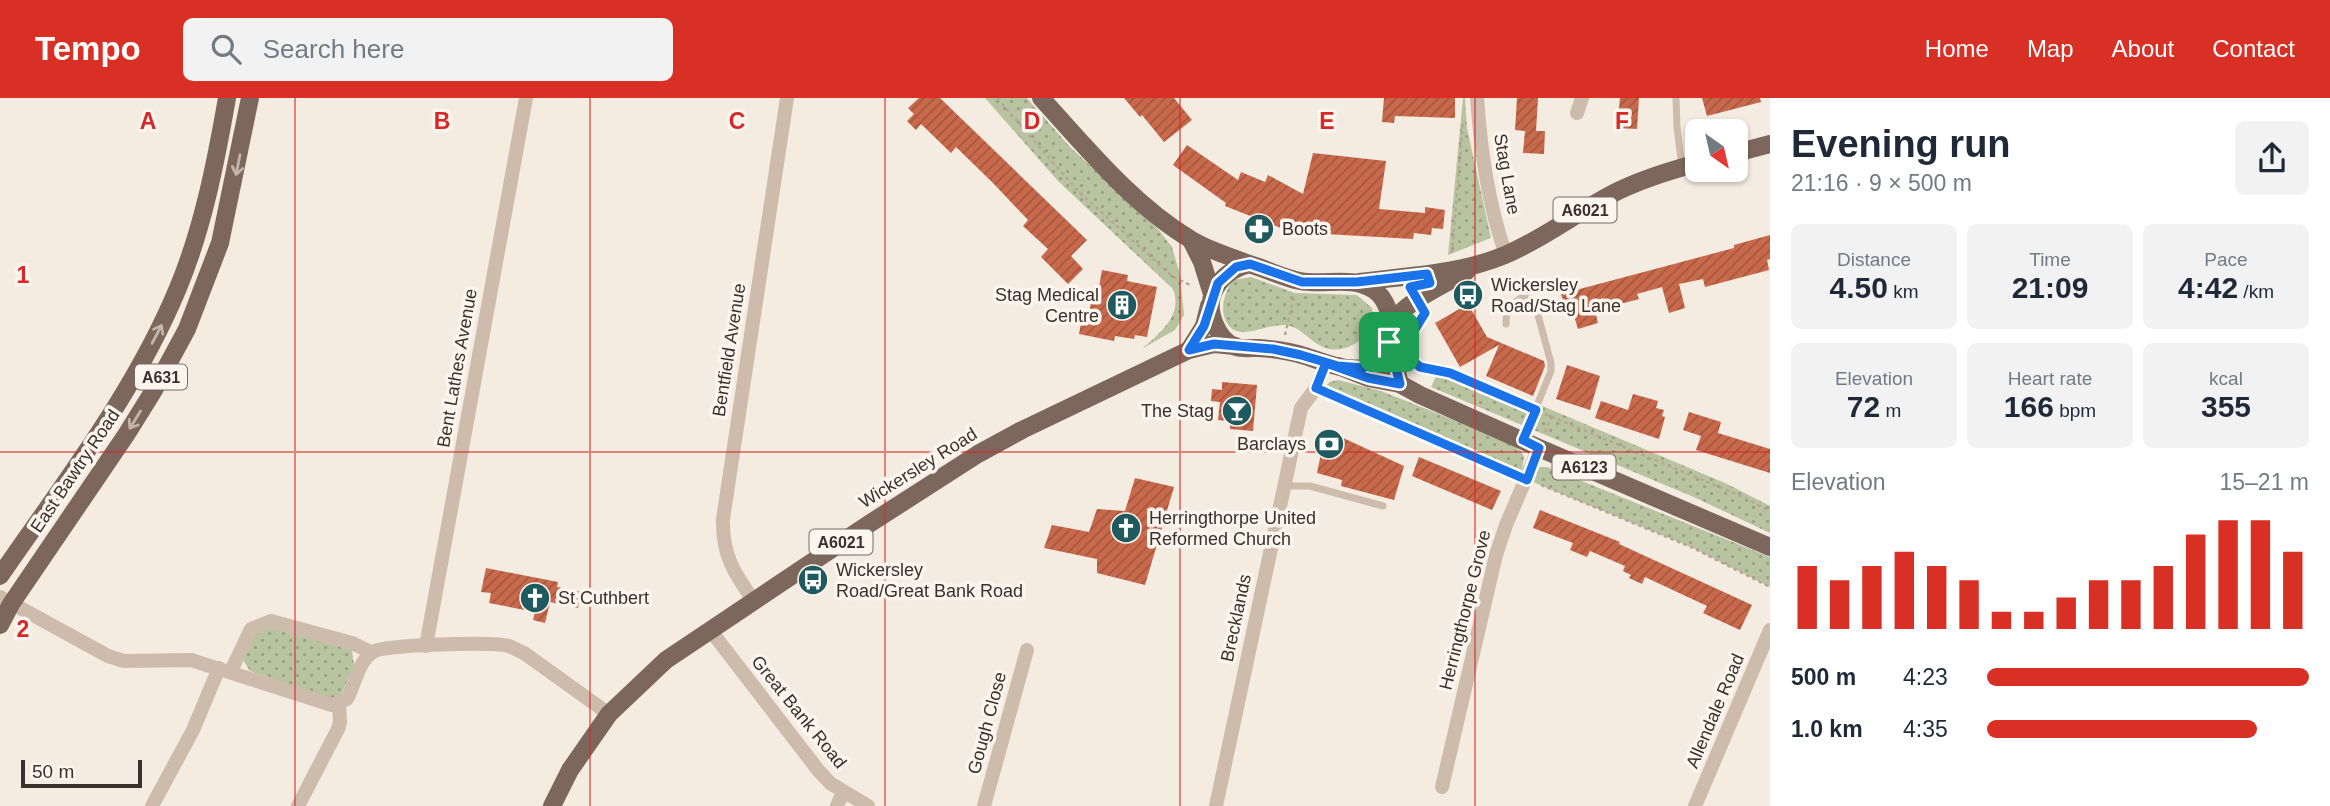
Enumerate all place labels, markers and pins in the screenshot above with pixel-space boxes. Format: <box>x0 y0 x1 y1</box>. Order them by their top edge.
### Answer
pharmacy icon: Boots <box>1242 212 1276 246</box>
place label: Boots <box>1282 219 1328 239</box>
place label: Wickersley Road/Stag Lane <box>1491 275 1621 316</box>
bus stop icon: Wickersley Road/Stag Lane <box>1451 278 1485 312</box>
place label: Stag Medical Centre <box>995 285 1099 326</box>
building icon: Stag Medical Centre <box>1105 288 1139 322</box>
pin <box>1359 312 1419 372</box>
bar icon: The Stag <box>1220 394 1254 428</box>
place label: The Stag <box>1141 401 1214 421</box>
bank icon: Barclays <box>1312 427 1346 461</box>
place label: Barclays <box>1237 434 1306 454</box>
place label: Herringthorpe United Reformed Church <box>1149 508 1316 549</box>
church icon: Herringthorpe United Reformed Church <box>1109 511 1143 545</box>
place label: Wickersley Road/Great Bank Road <box>836 560 1023 601</box>
bus stop icon: Wickersley Road/Great Bank Road <box>796 563 830 597</box>
church icon: St Cuthbert <box>518 581 552 615</box>
place label: St Cuthbert <box>558 588 649 608</box>

